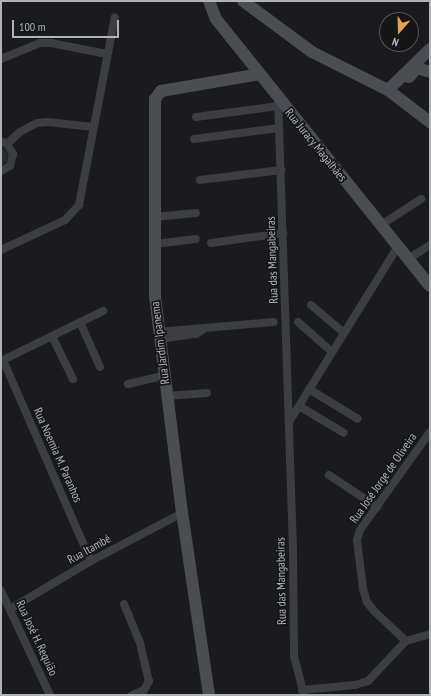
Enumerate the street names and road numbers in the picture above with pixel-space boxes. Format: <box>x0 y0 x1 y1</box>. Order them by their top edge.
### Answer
street label: Rua Juracy Magalhães <box>282 105 350 185</box>
street label: Rua das Mangabeiras <box>263 216 281 304</box>
street label: Rua Jardim Ipanema <box>148 301 172 385</box>
street label: Rua Noemia M. Paranhos <box>31 405 85 505</box>
street label: Rua José Jorge de Oliveira <box>346 430 420 526</box>
street label: Rua Itambé <box>65 531 113 567</box>
street label: Rua das Mangabeiras <box>273 537 289 625</box>
street label: Rua José H. Requião <box>13 598 61 678</box>

